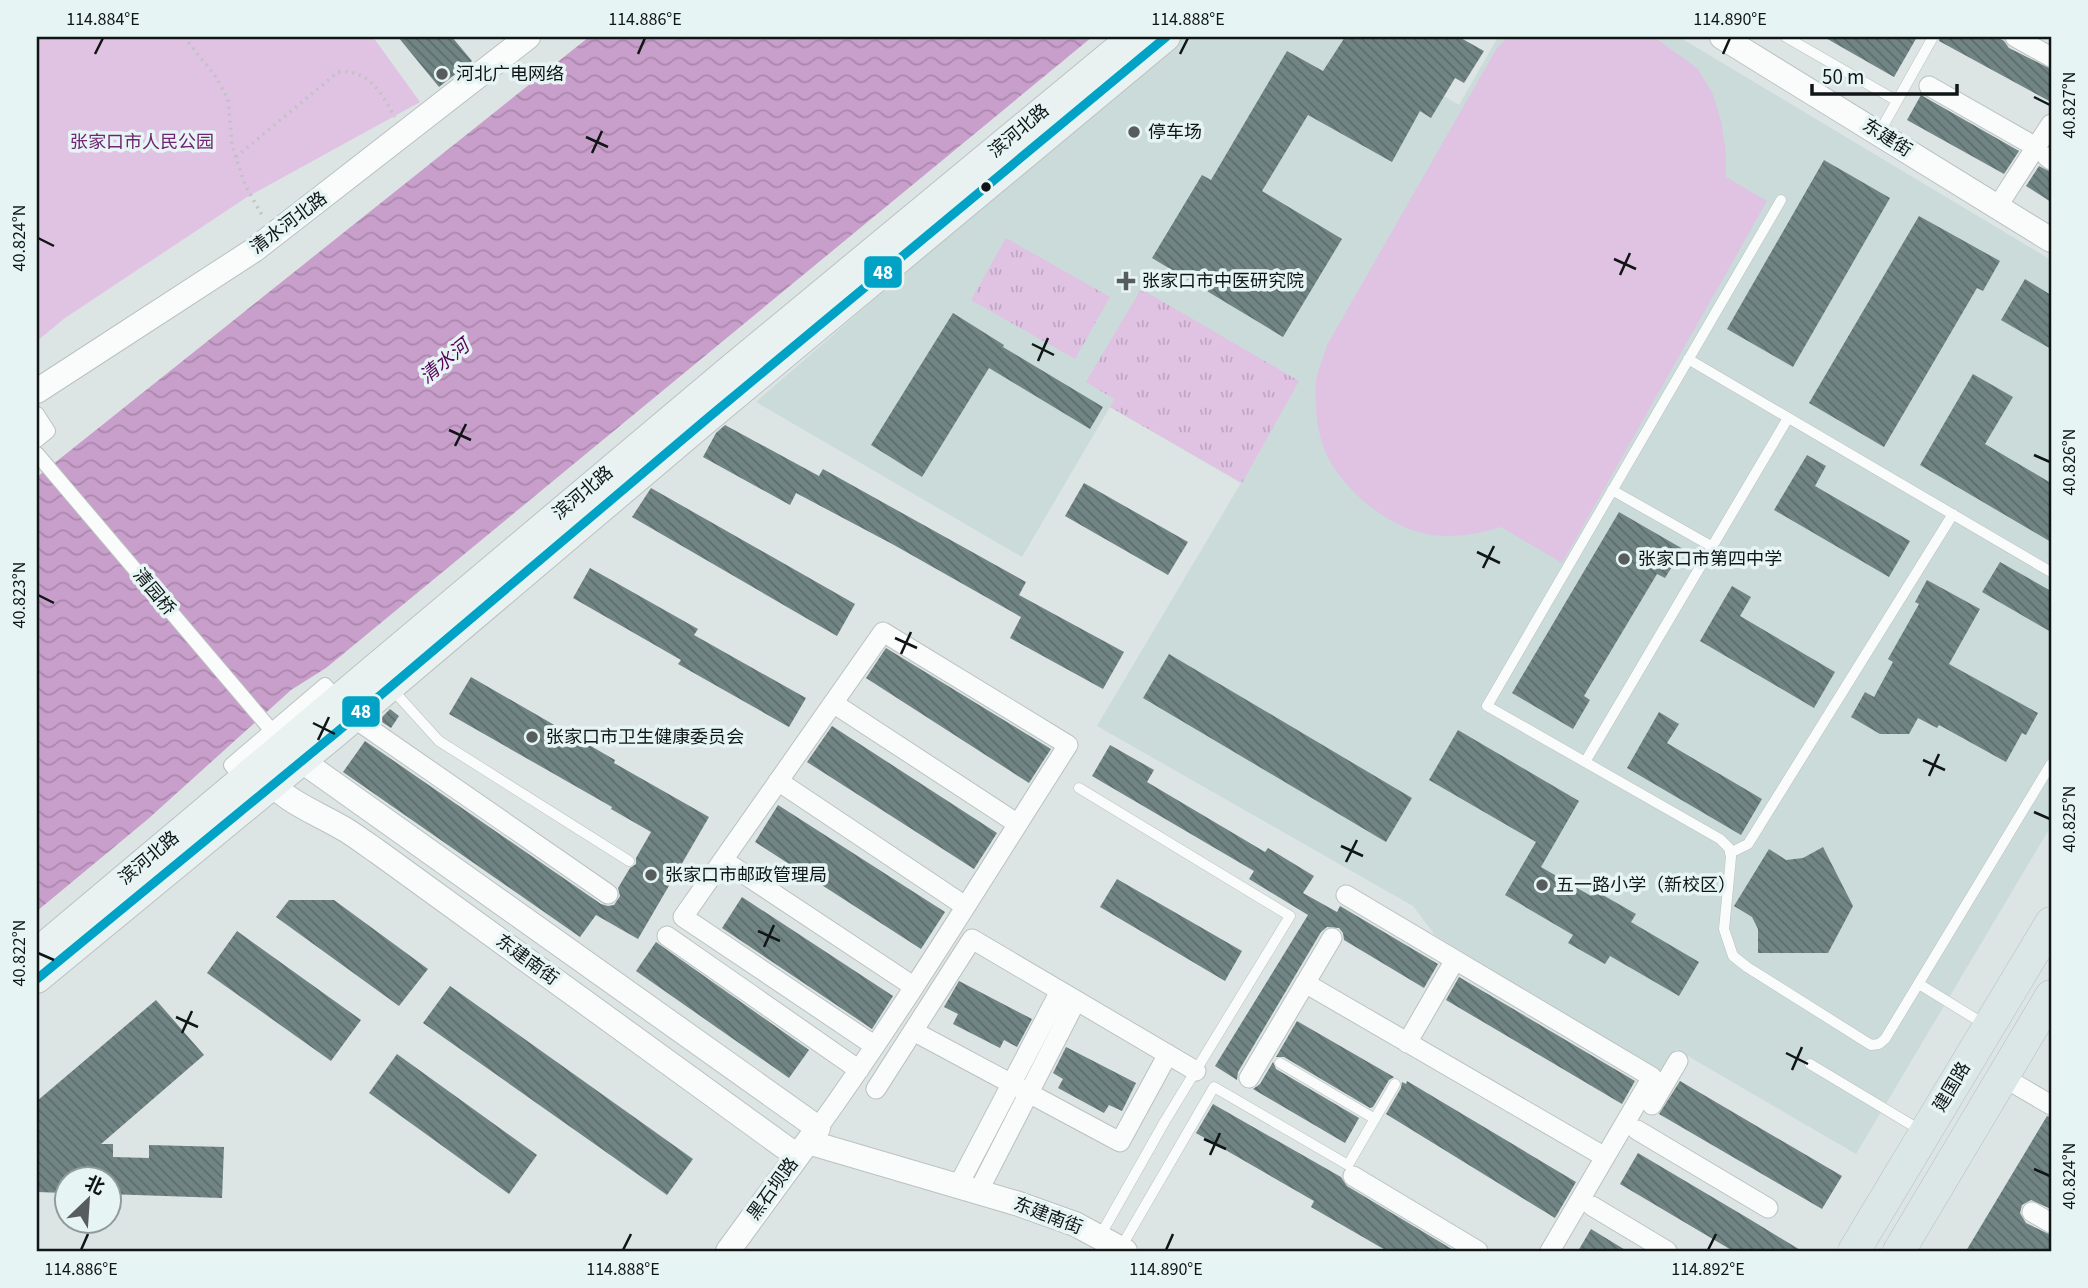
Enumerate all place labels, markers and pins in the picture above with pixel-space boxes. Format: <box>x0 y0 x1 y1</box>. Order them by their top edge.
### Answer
place label: 河北广电网络 <box>456 62 564 87</box>
marker: 河北广电网络 <box>434 66 450 82</box>
place label: 停车场 <box>1148 120 1202 145</box>
marker: 停车场 <box>1126 124 1142 140</box>
unlabelled marker <box>979 180 993 194</box>
place label: 张家口市中医研究院 <box>1142 269 1304 294</box>
marker: 张家口市中医研究院 <box>1116 271 1136 291</box>
place label: 张家口市第四中学 <box>1638 547 1782 572</box>
marker: 张家口市第四中学 <box>1616 551 1632 567</box>
place label: 张家口市卫生健康委员会 <box>546 725 744 750</box>
marker: 张家口市卫生健康委员会 <box>524 729 540 745</box>
place label: 张家口市邮政管理局 <box>665 863 827 888</box>
marker: 张家口市邮政管理局 <box>643 867 659 883</box>
place label: 五一路小学（新校区） <box>1556 873 1736 898</box>
marker: 五一路小学（新校区） <box>1534 877 1550 893</box>

